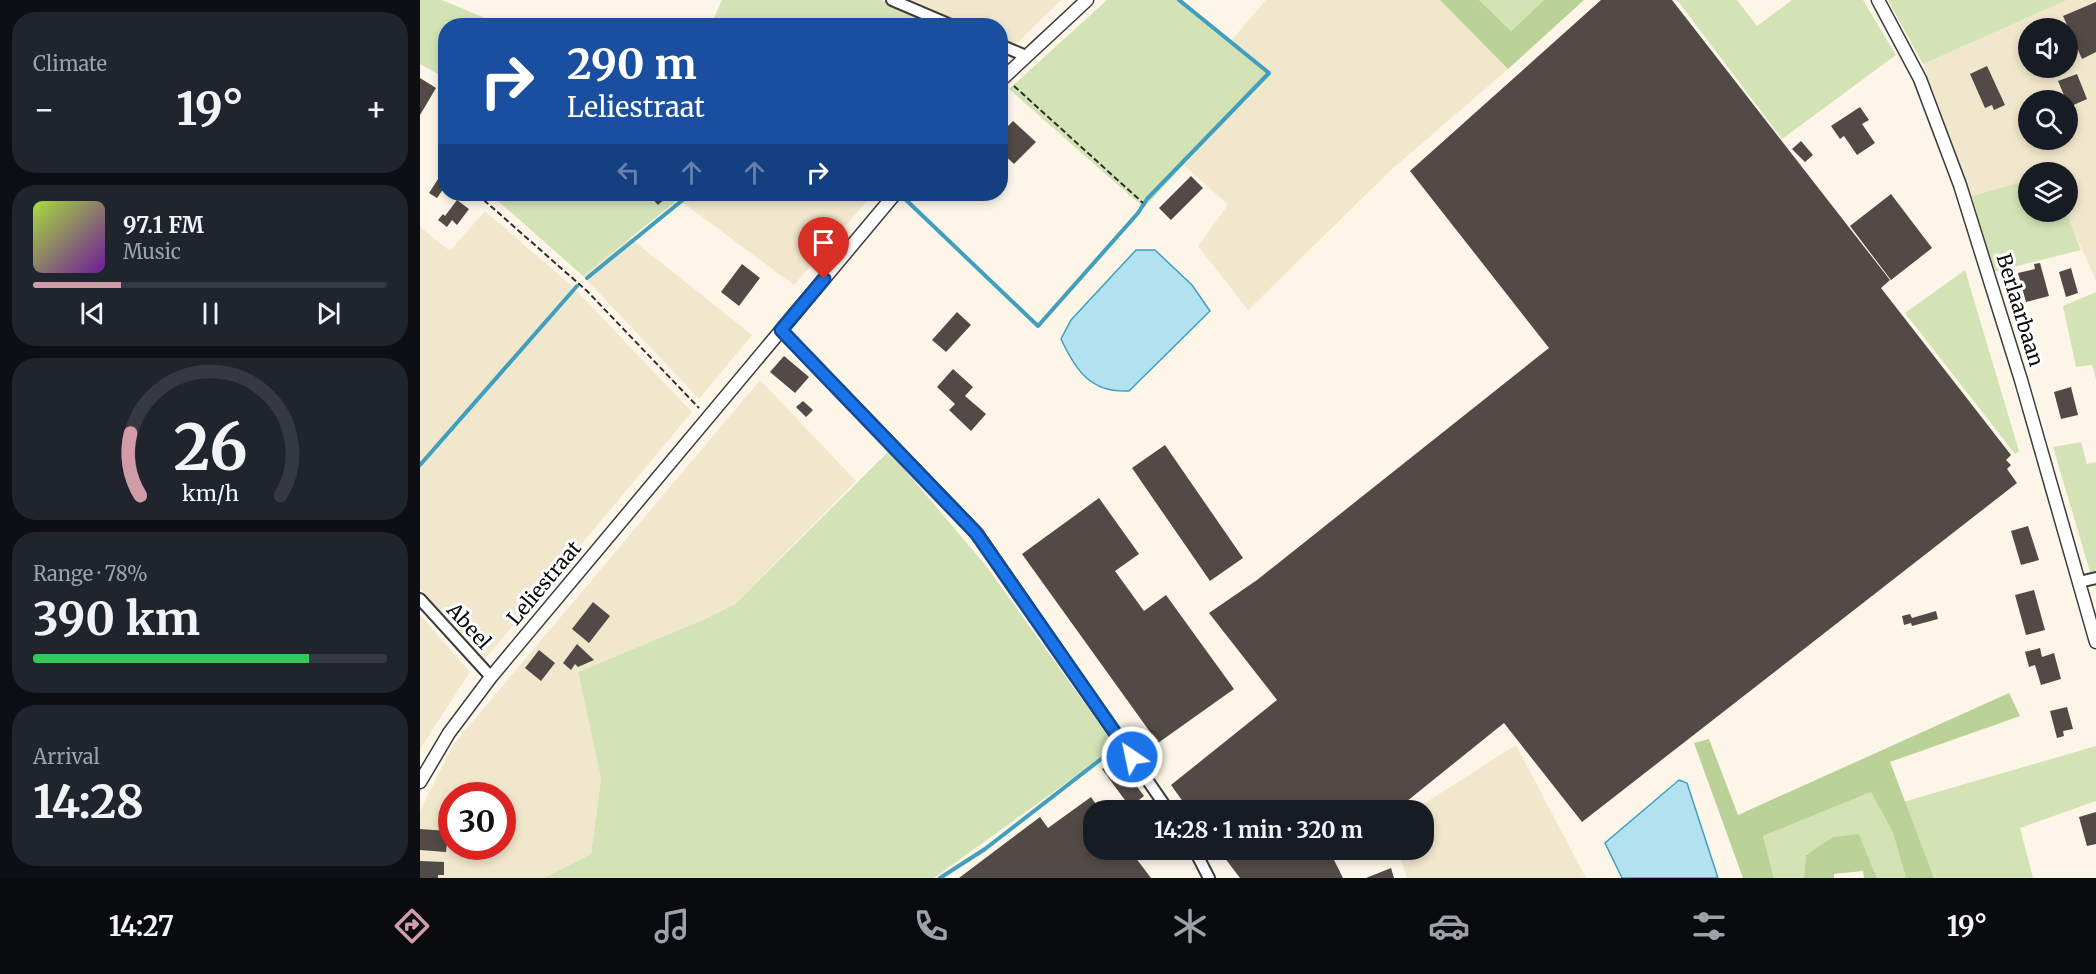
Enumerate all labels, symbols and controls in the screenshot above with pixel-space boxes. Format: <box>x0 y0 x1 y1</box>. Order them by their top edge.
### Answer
map controls <box>2018 18 2078 222</box>
button: sound <box>2018 18 2078 78</box>
text: 290 m <box>567 38 697 90</box>
icon: right <box>468 42 546 120</box>
text: Climate <box>33 51 107 76</box>
text: 19° <box>176 81 244 137</box>
text: − <box>33 89 55 130</box>
text: + <box>365 89 387 130</box>
text: Leliestraat <box>567 90 705 124</box>
button: search <box>2018 90 2078 150</box>
icon: left <box>612 156 645 189</box>
icon: ahead <box>675 156 708 189</box>
icon: ahead <box>738 156 771 189</box>
icon: right <box>801 156 834 189</box>
button: layers <box>2018 162 2078 222</box>
text: 97.1 FM <box>123 211 204 239</box>
pin <box>798 217 849 279</box>
icon: arrive <box>807 226 840 259</box>
text: Music <box>123 239 181 264</box>
street label: Berlaarbaan <box>1992 251 2049 369</box>
icon: previous <box>76 297 109 330</box>
icon: pause <box>194 297 227 330</box>
icon: next <box>312 297 345 330</box>
text: 26 <box>173 409 247 487</box>
text: km/h <box>182 480 238 507</box>
street label: Leliestraat <box>501 535 586 630</box>
text: Range · 78% <box>33 561 148 586</box>
text: 390 km <box>33 591 200 647</box>
street label: Abeel <box>441 597 497 654</box>
position arrow <box>1100 725 1164 789</box>
text: Arrival <box>33 744 100 769</box>
text: 14:28 <box>33 774 144 830</box>
speed limit sign: 30 <box>438 782 516 860</box>
text: 14:28 · 1 min · 320 m <box>1154 816 1363 844</box>
icon: directions <box>391 905 433 947</box>
icon: music <box>651 905 693 947</box>
icon: phone <box>910 905 952 947</box>
icon: climate <box>1169 905 1211 947</box>
icon: car <box>1428 905 1470 947</box>
icon: filters <box>1688 905 1730 947</box>
text: 14:27 <box>109 909 174 943</box>
text: 19° <box>1947 909 1987 943</box>

